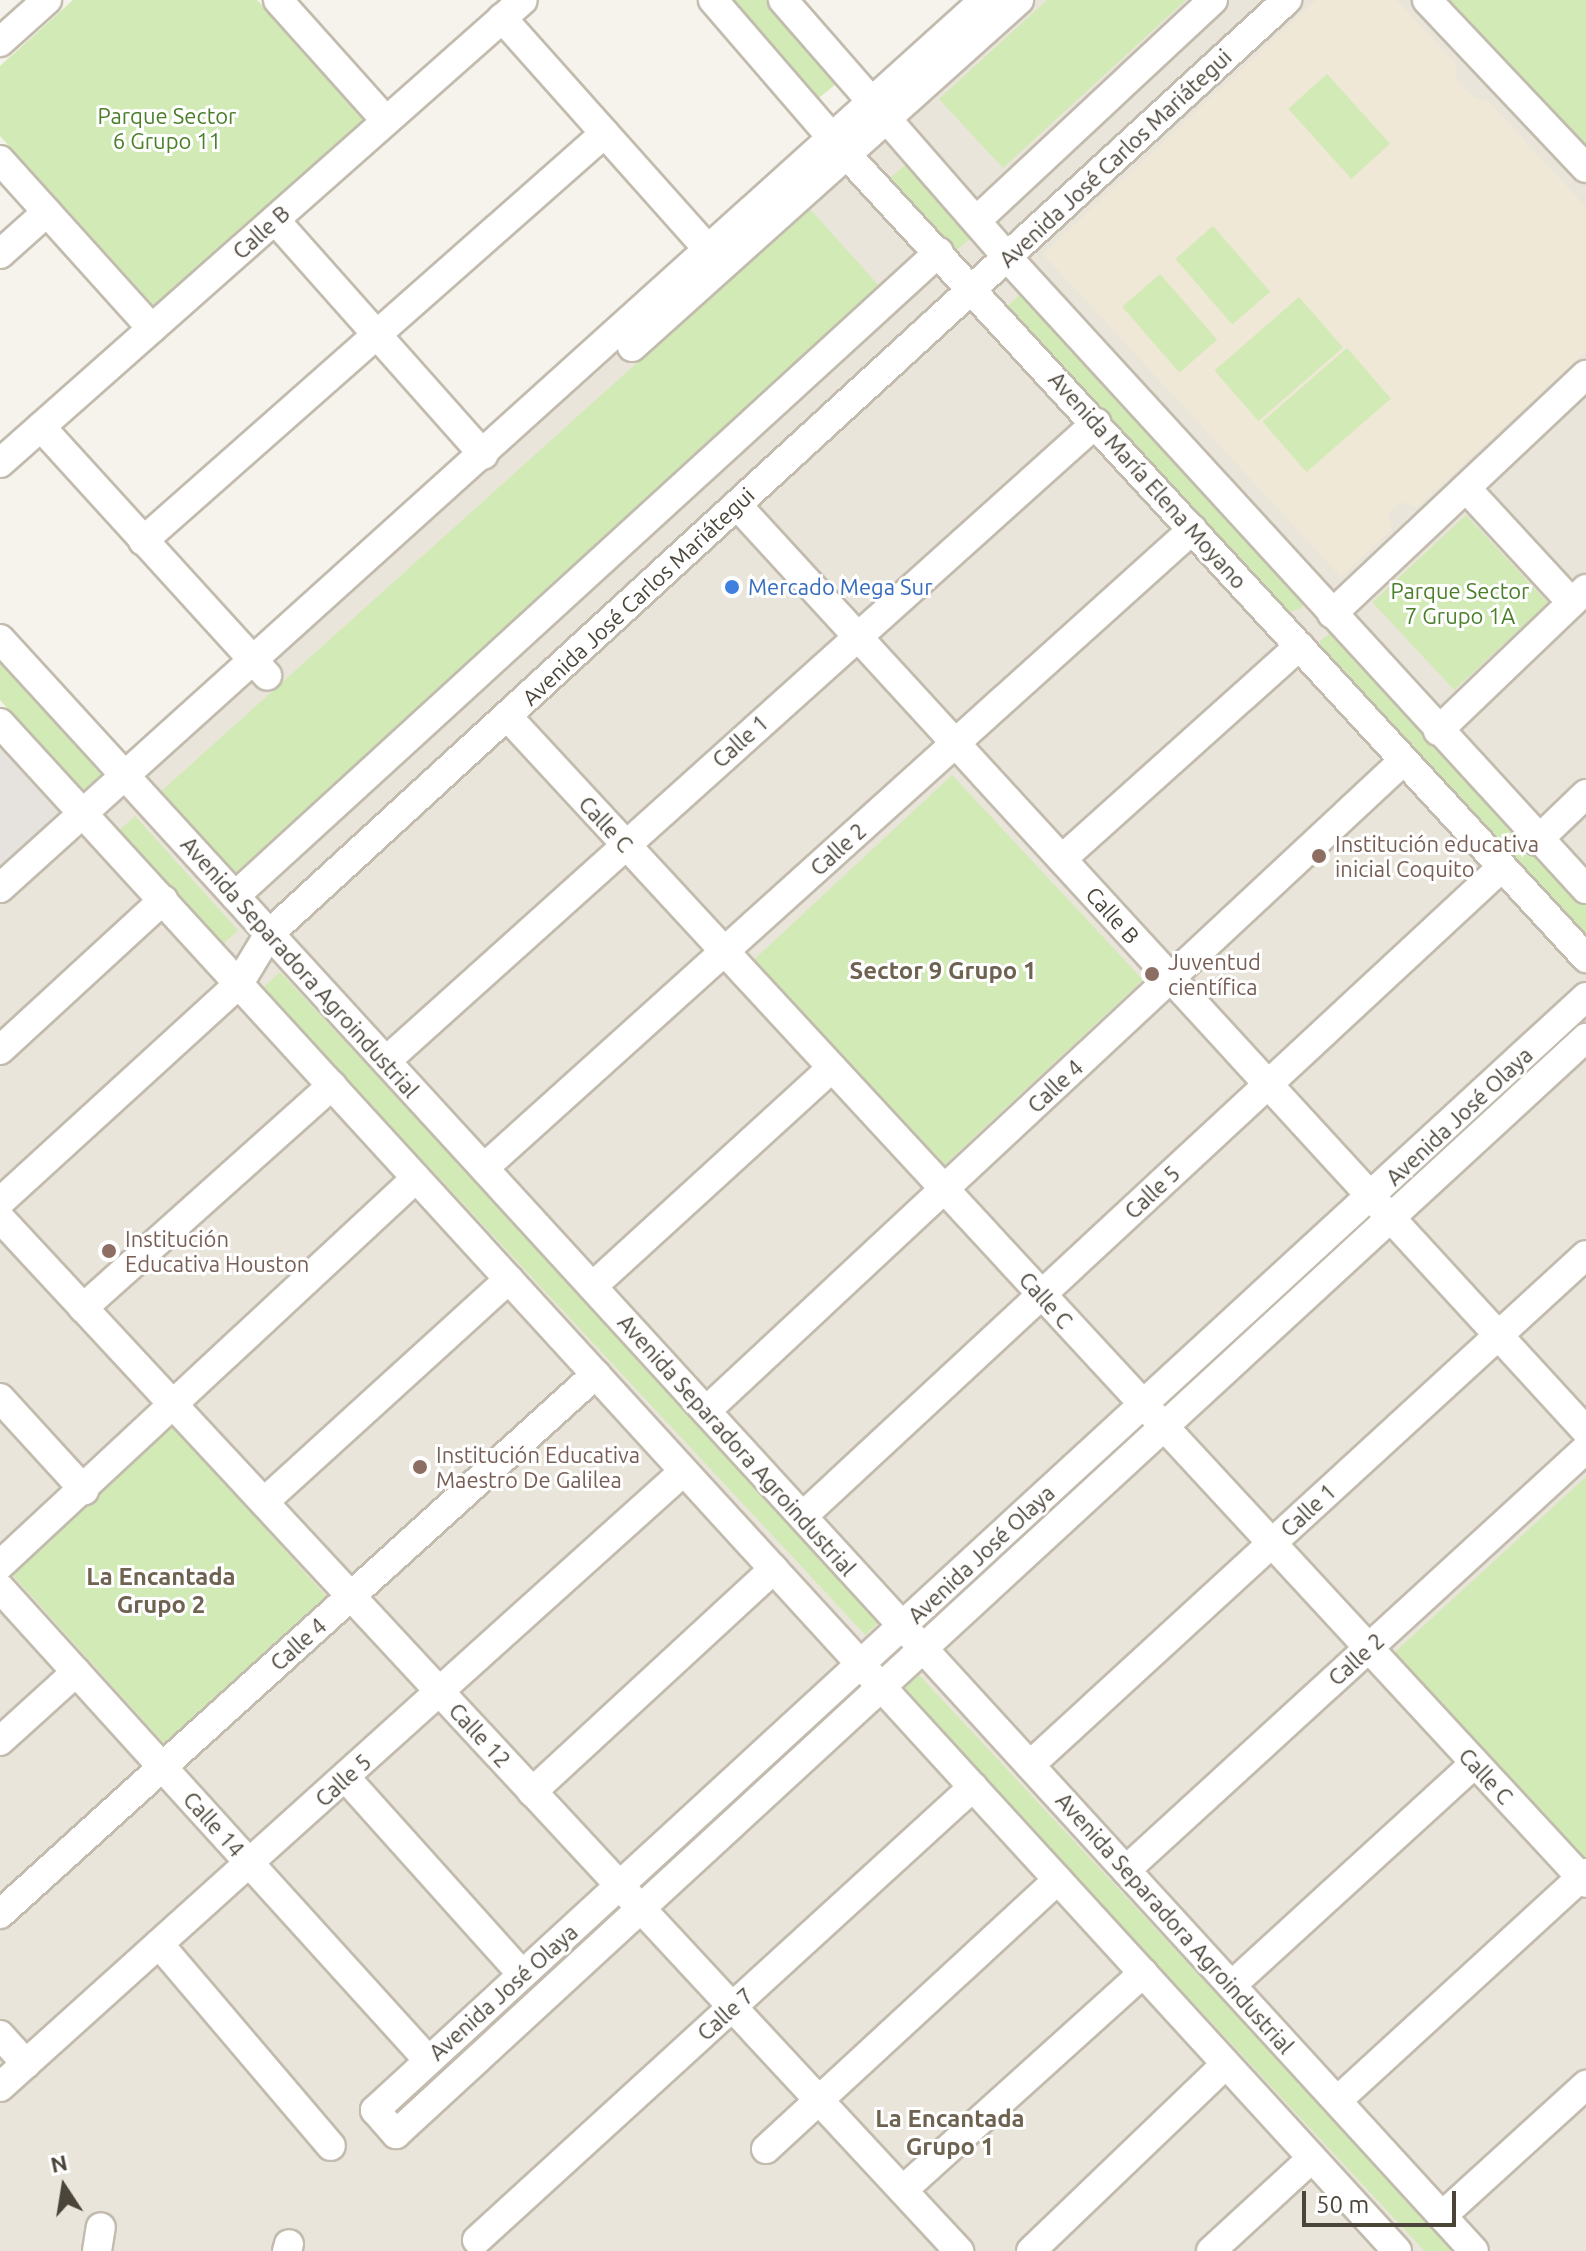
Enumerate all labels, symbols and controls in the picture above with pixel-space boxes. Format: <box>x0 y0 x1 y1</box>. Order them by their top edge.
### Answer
street label: Avenida José Carlos Mariátegui <box>994 43 1236 273</box>
park label: Parque Sector 6 Grupo 11 <box>98 102 236 154</box>
street label: Calle B <box>227 200 295 264</box>
street label: Avenida María Elena Moyano <box>1044 366 1252 594</box>
street label: Avenida José Carlos Mariátegui <box>517 481 759 711</box>
place label: Mercado Mega Sur <box>748 574 933 600</box>
park label: Parque Sector 7 Grupo 1A <box>1391 577 1529 628</box>
marker: Mercado Mega Sur <box>723 578 741 596</box>
street label: Calle 1 <box>707 709 773 773</box>
street label: Calle C <box>573 790 639 858</box>
street label: Calle 2 <box>805 817 871 881</box>
place label: Institución educativa inicial Coquito <box>1335 830 1539 882</box>
street label: Avenida Separadora Agroindustrial <box>176 831 424 1103</box>
marker: Institución educativa inicial Coquito <box>1310 847 1328 865</box>
street label: Calle B <box>1081 881 1145 949</box>
place label: Juventud científica <box>1168 948 1261 1000</box>
district label: Sector 9 Grupo 1 <box>850 957 1036 985</box>
marker: Juventud científica <box>1143 965 1161 983</box>
street label: Avenida José Olaya <box>1380 1041 1538 1191</box>
street label: Calle 4 <box>1022 1054 1088 1118</box>
street label: Calle 5 <box>1119 1160 1185 1224</box>
place label: Institución Educativa Houston <box>125 1225 309 1276</box>
marker: Institución Educativa Houston <box>100 1242 118 1260</box>
street label: Calle C <box>1014 1266 1078 1334</box>
street label: Avenida Separadora Agroindustrial <box>613 1309 861 1581</box>
place label: Institución Educativa Maestro De Galilea <box>436 1441 640 1492</box>
marker: Institución Educativa Maestro De Galilea <box>411 1458 429 1476</box>
street label: Calle 1 <box>1275 1478 1341 1542</box>
street label: Avenida José Olaya <box>902 1479 1060 1629</box>
district label: La Encantada Grupo 2 <box>86 1563 236 1619</box>
street label: Calle 4 <box>265 1612 331 1676</box>
street label: Calle 2 <box>1323 1627 1389 1691</box>
street label: Calle 12 <box>444 1697 516 1773</box>
street label: Calle C <box>1453 1742 1519 1810</box>
street label: Calle 5 <box>310 1748 376 1812</box>
street label: Calle 14 <box>178 1786 250 1862</box>
street label: Avenida Separadora Agroindustrial <box>1051 1787 1299 2059</box>
street label: Avenida José Olaya <box>423 1918 583 2066</box>
street label: Calle 7 <box>692 1982 758 2046</box>
district label: La Encantada Grupo 1 <box>875 2105 1025 2161</box>
north arrow <box>24 2147 104 2227</box>
text: N <box>48 2149 70 2177</box>
scale bar <box>1306 2175 1460 2225</box>
text: 50 m <box>1316 2191 1369 2218</box>

